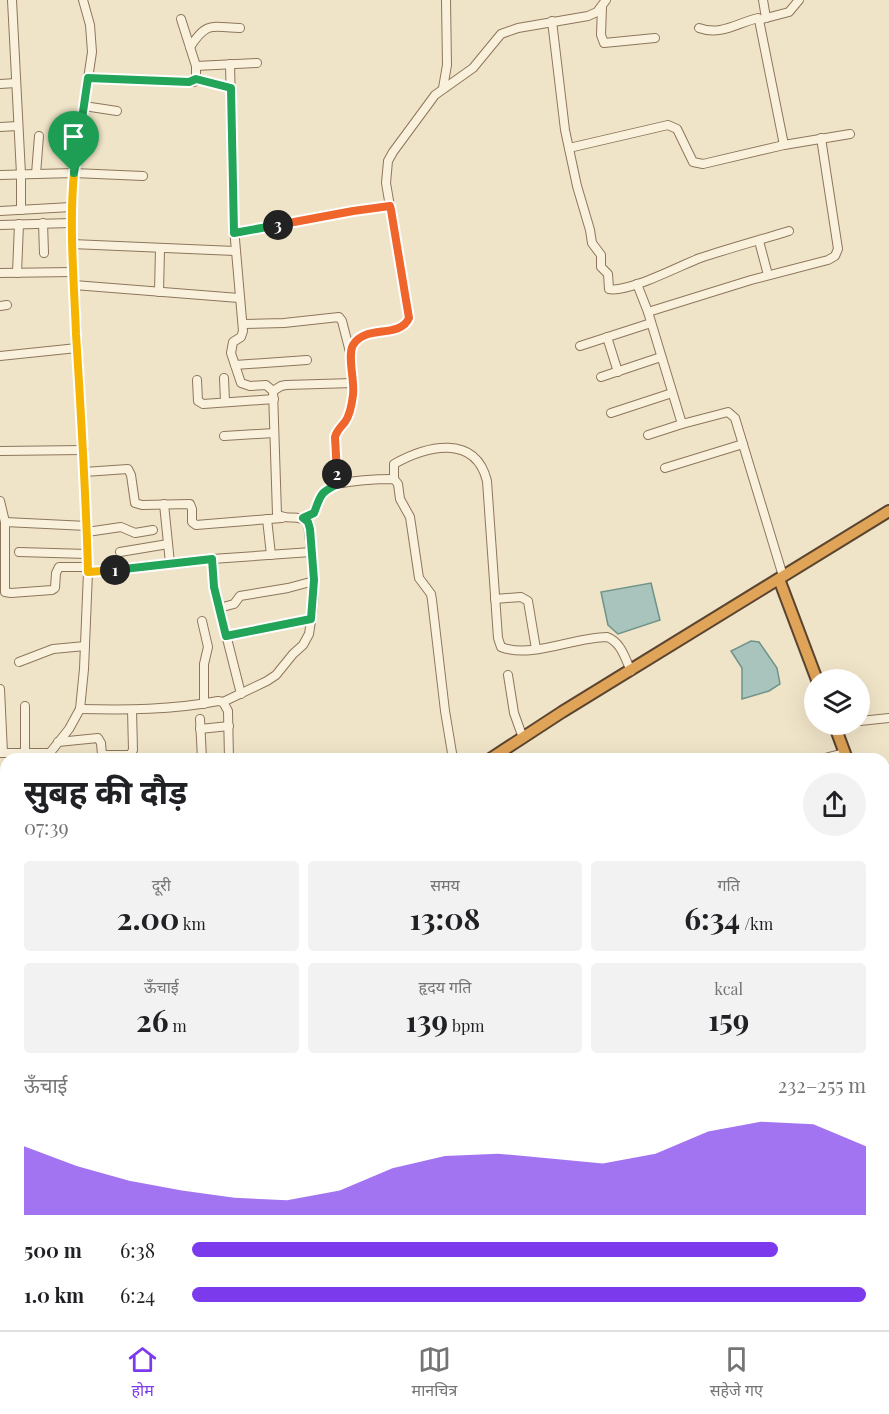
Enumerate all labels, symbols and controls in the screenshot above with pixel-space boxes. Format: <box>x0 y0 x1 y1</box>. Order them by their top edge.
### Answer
pin <box>48 111 99 173</box>
icon: arrive <box>57 120 90 153</box>
pin: 3 <box>263 210 293 240</box>
text: 3 <box>274 214 282 235</box>
pin: 2 <box>322 459 352 489</box>
text: 2 <box>333 463 341 484</box>
pin: 1 <box>100 555 130 585</box>
text: 1 <box>112 559 118 580</box>
map controls <box>804 669 870 735</box>
button: layers <box>804 669 870 735</box>
text: सुबह की दौड़ <box>24 768 187 812</box>
button: share <box>803 773 866 836</box>
text: 07:39 <box>24 813 69 840</box>
text: दूरी <box>152 874 171 895</box>
text: समय <box>430 874 460 895</box>
text: गति <box>718 874 740 895</box>
text: 2.00 <box>117 898 179 938</box>
text: 13:08 <box>410 898 480 938</box>
text: 6:34 <box>684 898 740 938</box>
text: km <box>179 913 206 934</box>
text: /km <box>740 913 773 934</box>
text: ऊँचाई <box>144 976 179 997</box>
text: हृदय गति <box>419 976 471 997</box>
text: kcal <box>714 978 743 999</box>
text: 159 <box>708 999 749 1039</box>
text: 26 <box>136 1000 168 1040</box>
text: 139 <box>405 1000 448 1040</box>
text: m <box>168 1015 187 1036</box>
text: bpm <box>448 1015 485 1036</box>
text: ऊँचाई <box>24 1071 67 1098</box>
text: 232–255 m <box>778 1071 866 1098</box>
text: 500 m <box>24 1236 82 1263</box>
text: 6:38 <box>120 1236 155 1263</box>
text: 1.0 km <box>24 1281 84 1308</box>
text: 6:24 <box>120 1281 155 1308</box>
tab: होम <box>126 1343 159 1403</box>
tab: मानचित्र <box>412 1343 457 1403</box>
tab: सहेजे गए <box>710 1343 763 1403</box>

